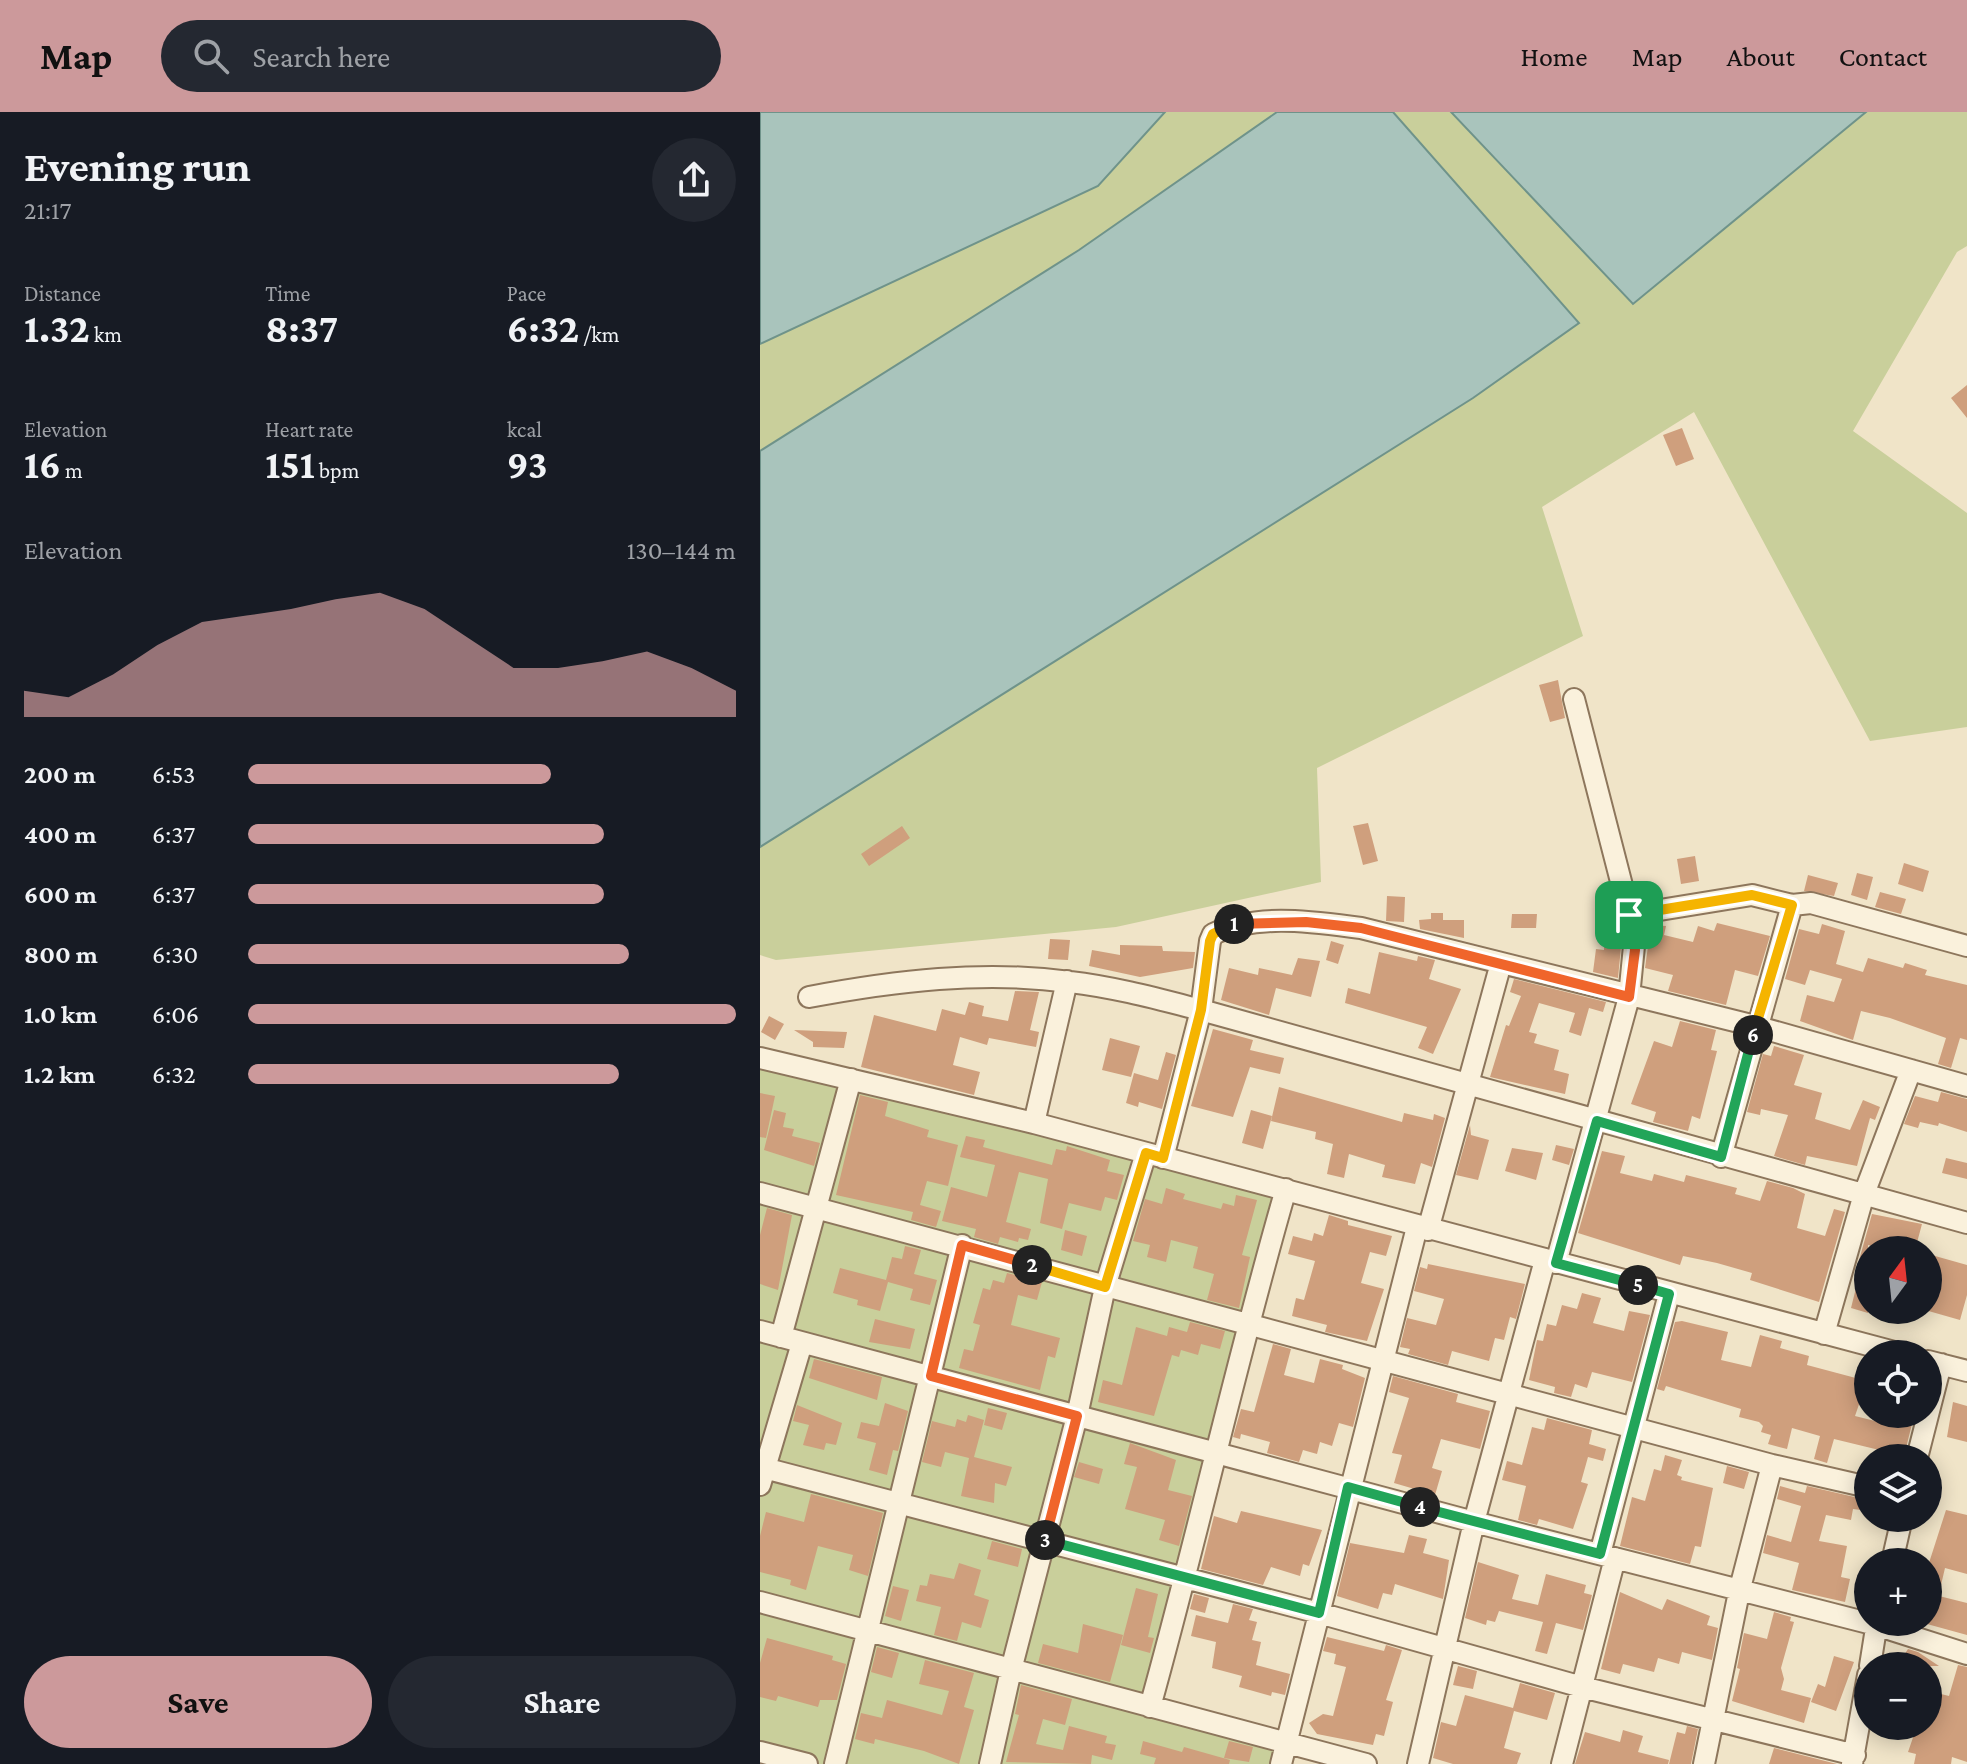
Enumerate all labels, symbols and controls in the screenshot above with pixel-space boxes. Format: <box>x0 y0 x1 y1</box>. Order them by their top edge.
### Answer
search box <box>161 20 721 92</box>
icon: search <box>189 34 233 78</box>
text: Map <box>40 35 113 77</box>
text: Search here <box>253 40 390 73</box>
text: Home <box>1521 41 1588 72</box>
text: Map <box>1632 41 1683 72</box>
text: About <box>1727 41 1795 72</box>
text: Contact <box>1839 41 1927 72</box>
button: share <box>652 138 736 222</box>
text: Evening run <box>24 142 251 190</box>
text: 21:17 <box>24 196 72 225</box>
text: Distance <box>24 281 101 306</box>
text: Time <box>265 281 310 306</box>
text: Pace <box>507 281 546 306</box>
text: 1.32 <box>24 306 90 351</box>
text: 8:37 <box>265 306 338 351</box>
text: 6:32 <box>507 306 579 351</box>
text: km <box>90 322 122 347</box>
text: /km <box>579 322 619 347</box>
text: Elevation <box>24 417 107 442</box>
text: Heart rate <box>265 417 353 442</box>
text: kcal <box>507 417 542 442</box>
text: 16 <box>24 442 61 487</box>
text: 151 <box>265 442 315 487</box>
text: 93 <box>507 442 547 487</box>
text: m <box>61 458 83 483</box>
text: bpm <box>315 458 359 483</box>
text: Elevation <box>24 536 122 565</box>
text: 130–144 m <box>627 536 736 565</box>
text: 200 m <box>24 760 96 789</box>
text: 6:53 <box>152 760 195 789</box>
text: 400 m <box>24 820 97 849</box>
text: 6:37 <box>152 820 195 849</box>
text: 600 m <box>24 880 97 909</box>
text: 6:37 <box>152 880 195 909</box>
pin <box>1595 881 1663 949</box>
icon: arrive <box>1607 893 1651 937</box>
pin: 1 <box>1214 904 1254 944</box>
text: 1 <box>1230 911 1238 936</box>
text: 800 m <box>24 940 98 969</box>
text: 6:30 <box>152 940 198 969</box>
text: 1.0 km <box>24 1000 97 1029</box>
text: 6:06 <box>152 1000 199 1029</box>
pin: 6 <box>1733 1015 1773 1055</box>
text: 6 <box>1747 1022 1759 1047</box>
text: 1.2 km <box>24 1060 95 1089</box>
text: 6:32 <box>152 1060 196 1089</box>
north arrow <box>1854 1236 1942 1324</box>
map controls <box>1854 1236 1942 1740</box>
pin: 2 <box>1012 1245 1052 1285</box>
text: 2 <box>1026 1252 1038 1277</box>
pin: 5 <box>1618 1265 1658 1305</box>
text: 5 <box>1633 1272 1643 1297</box>
button: locate <box>1854 1340 1942 1428</box>
button: layers <box>1854 1444 1942 1532</box>
pin: 4 <box>1400 1487 1440 1527</box>
text: 4 <box>1414 1494 1426 1519</box>
pin: 3 <box>1025 1520 1065 1560</box>
text: 3 <box>1040 1527 1050 1552</box>
button: + <box>1854 1548 1942 1636</box>
button: − <box>1854 1652 1942 1740</box>
button: Save <box>24 1656 372 1748</box>
button: Share <box>388 1656 736 1748</box>

